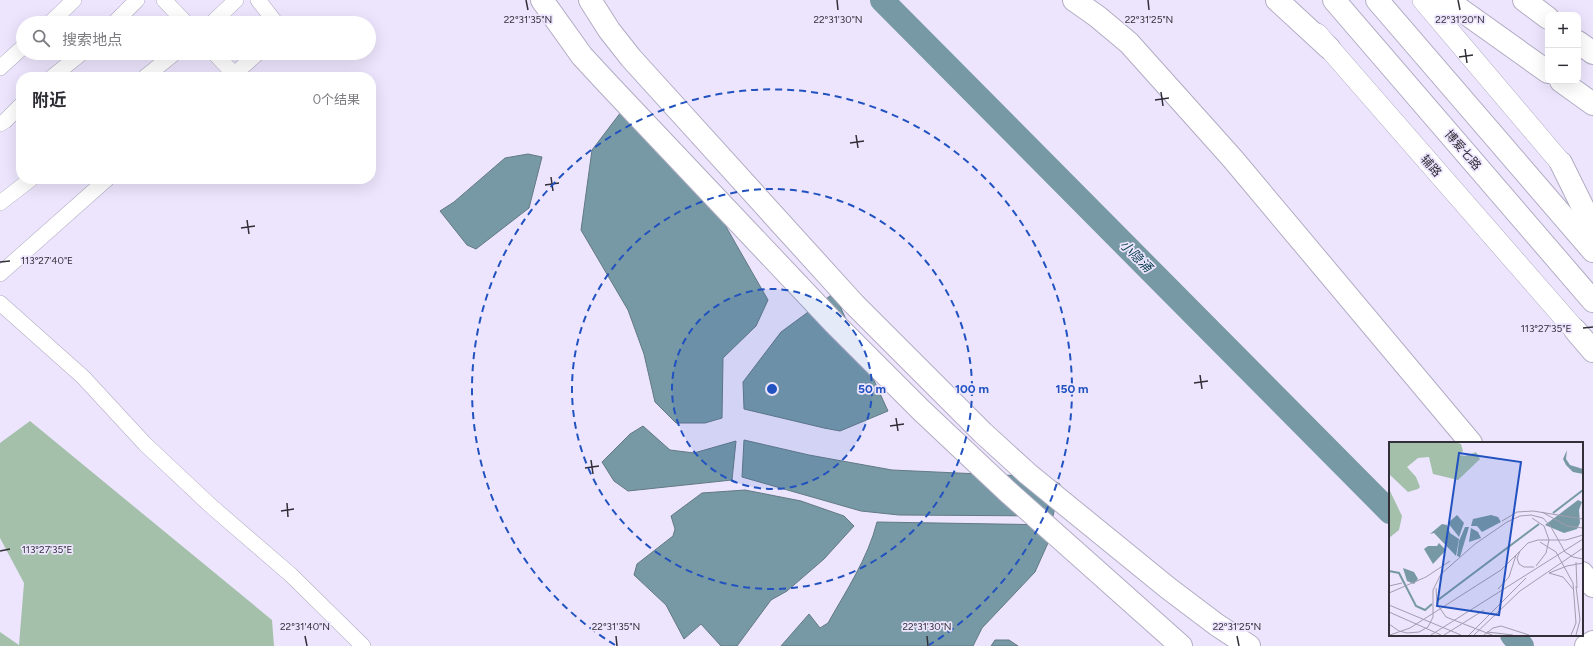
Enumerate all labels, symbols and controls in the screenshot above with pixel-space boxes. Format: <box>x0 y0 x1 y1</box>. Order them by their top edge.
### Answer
map controls <box>1545 12 1581 84</box>
button: + <box>1545 12 1581 48</box>
text: 22°31'35"N <box>504 13 552 26</box>
text: 22°31'30"N <box>813 13 863 26</box>
text: 22°31'25"N <box>1125 13 1173 26</box>
text: 22°31'20"N <box>1435 13 1485 26</box>
search box <box>16 16 376 60</box>
icon: search <box>30 27 52 49</box>
text: 搜索地点 <box>62 31 122 49</box>
button: − <box>1545 48 1581 84</box>
text: 附近 <box>32 90 66 110</box>
text: 0个结果 <box>313 92 360 107</box>
street label: 博爱七路 <box>1442 127 1484 173</box>
street label: 辅路 <box>1418 152 1444 180</box>
water label: 小隐涌 <box>1117 237 1157 277</box>
text: 113°27'40"E <box>21 254 73 267</box>
text: 113°27'35"E <box>1521 322 1571 335</box>
centre of rings <box>765 382 779 396</box>
text: 50 m <box>858 382 886 396</box>
text: 100 m <box>955 382 989 396</box>
text: 150 m <box>1055 382 1089 396</box>
inset map <box>1389 442 1583 636</box>
text: 113°27'35"E <box>22 543 72 556</box>
text: 22°31'40"N <box>280 620 330 633</box>
text: 22°31'35"N <box>592 620 640 633</box>
text: 22°31'30"N <box>902 620 952 633</box>
text: 22°31'25"N <box>1213 620 1261 633</box>

